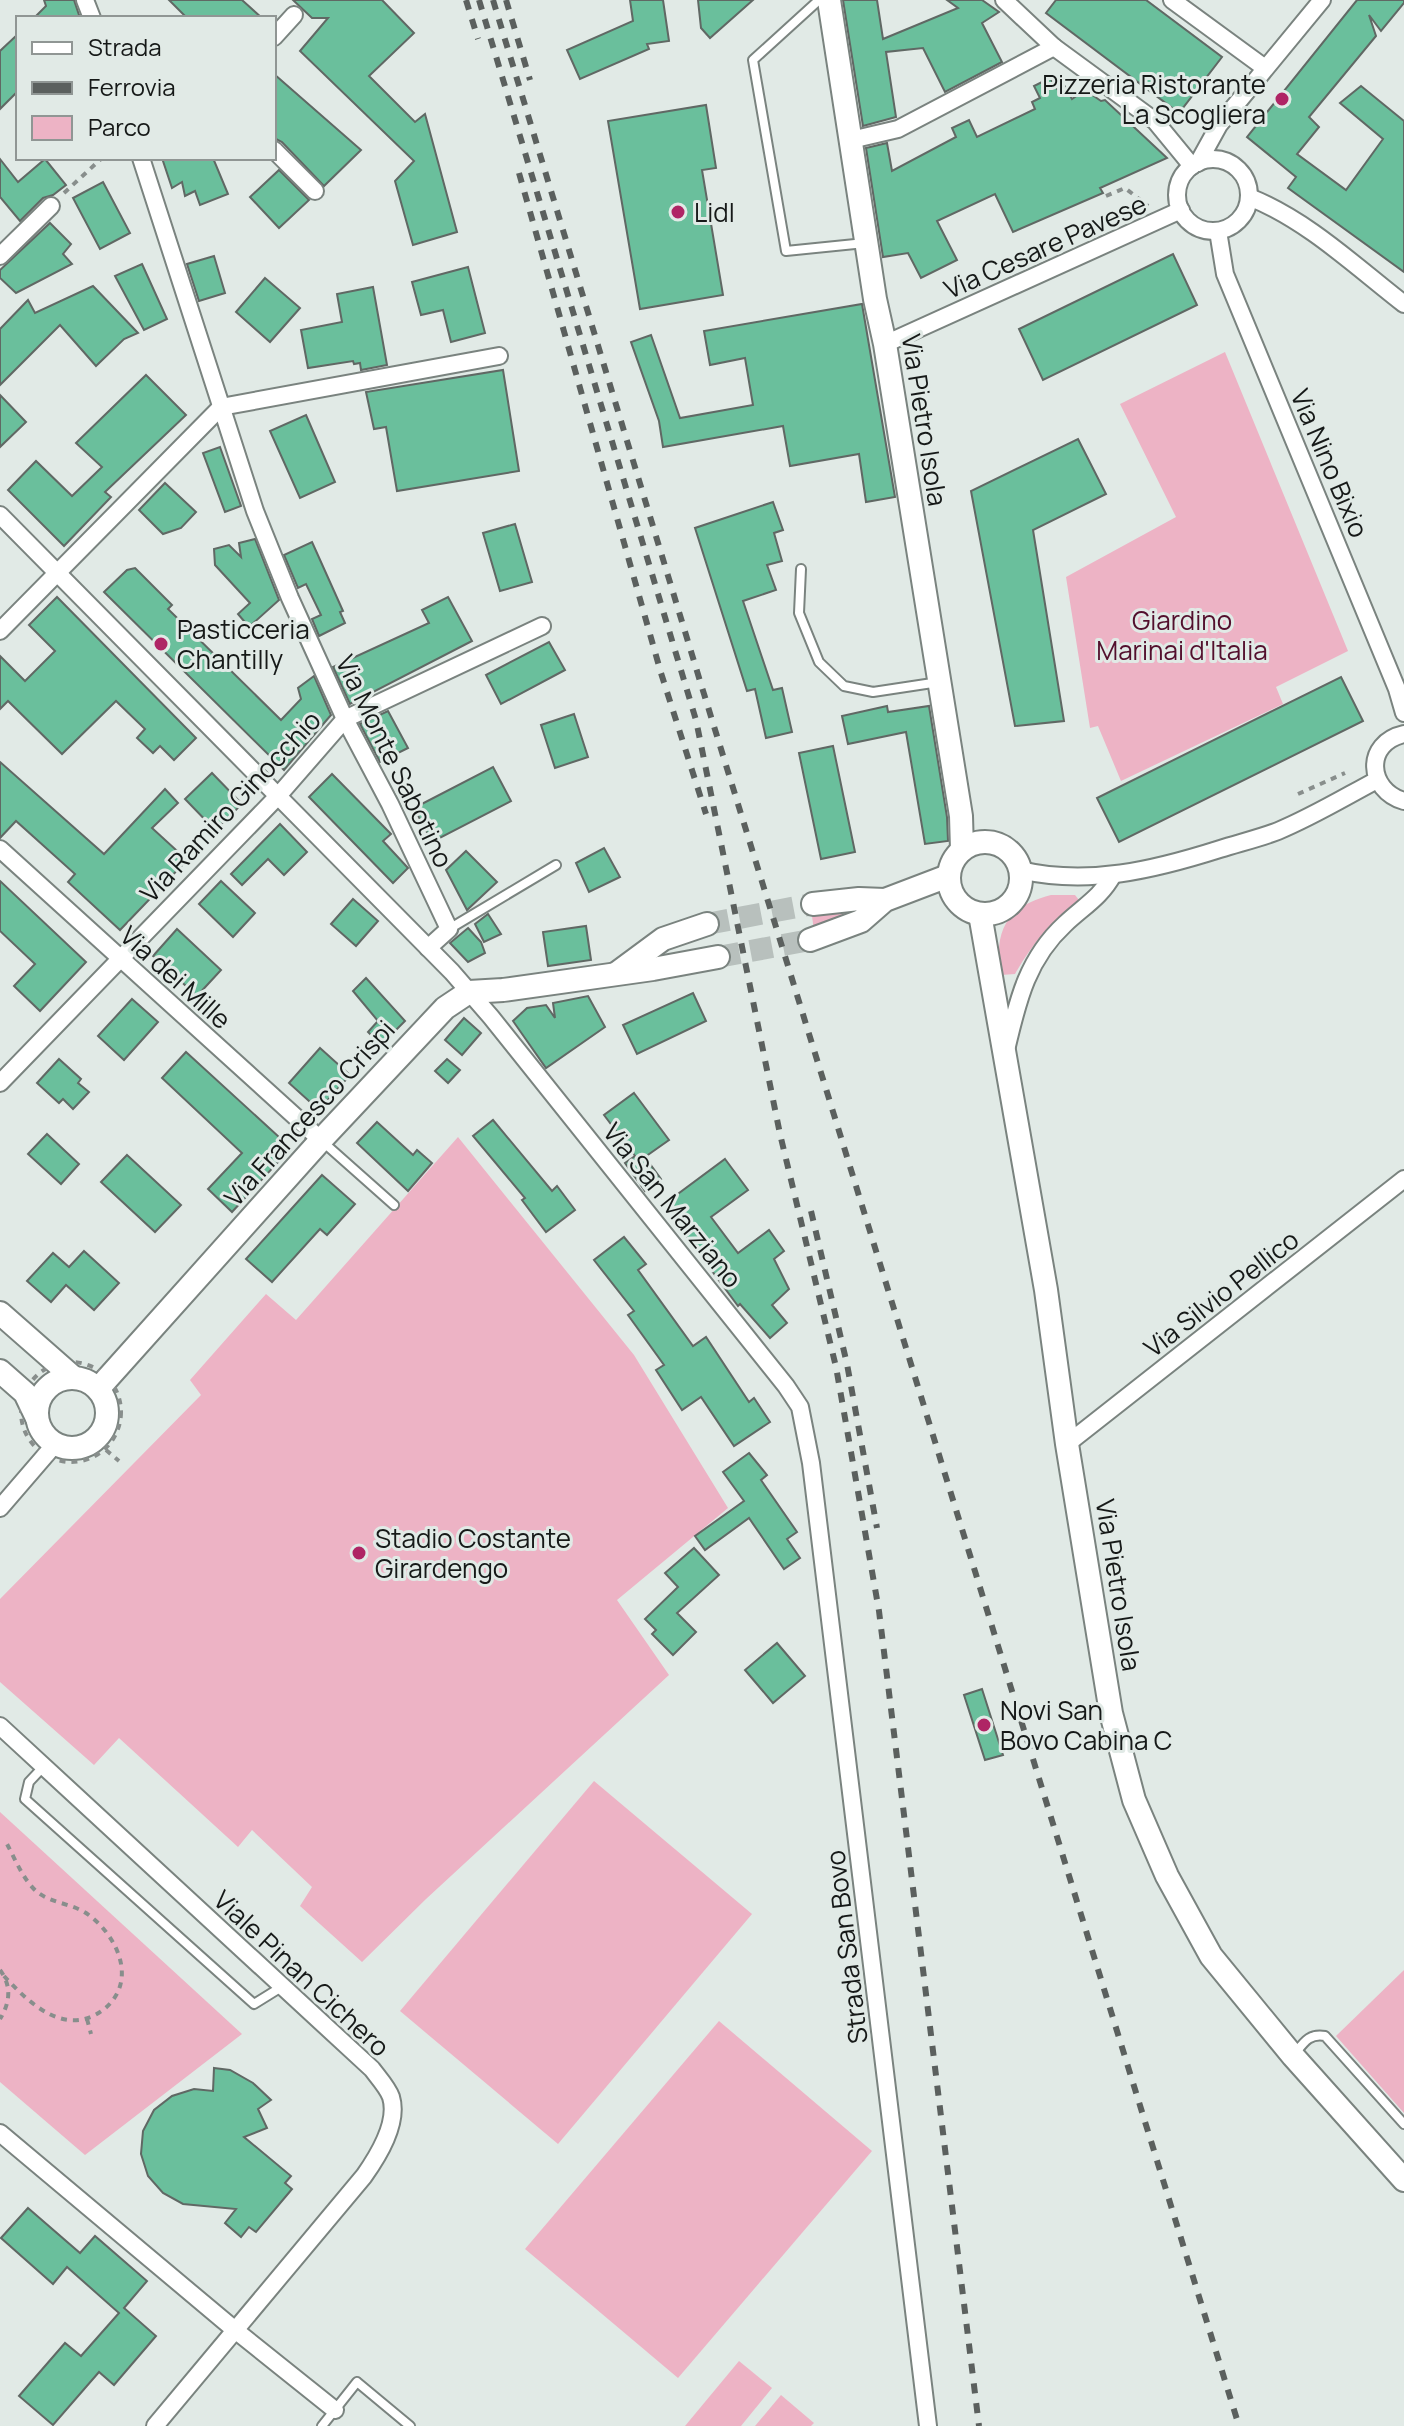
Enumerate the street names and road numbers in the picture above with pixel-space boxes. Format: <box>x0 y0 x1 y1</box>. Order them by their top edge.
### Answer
street label: Via Cesare Pavese <box>938 185 1152 307</box>
street label: Via Pietro Isola <box>894 331 956 509</box>
street label: Via Nino Bixio <box>1283 383 1377 543</box>
street label: Via Monte Sabotino <box>328 649 462 873</box>
street label: Via Ramiro Ginocchio <box>132 702 328 910</box>
street label: Via dei Mille <box>113 917 239 1037</box>
street label: Via Francesco Crispi <box>216 1012 402 1214</box>
street label: Via San Marziano <box>595 1115 751 1295</box>
street label: Via Silvio Pellico <box>1136 1221 1306 1365</box>
street label: Via Pietro Isola <box>1088 1496 1150 1674</box>
street label: Strada San Bovo <box>816 1848 876 2046</box>
street label: Viale Pinan Cichero <box>206 1882 398 2064</box>

